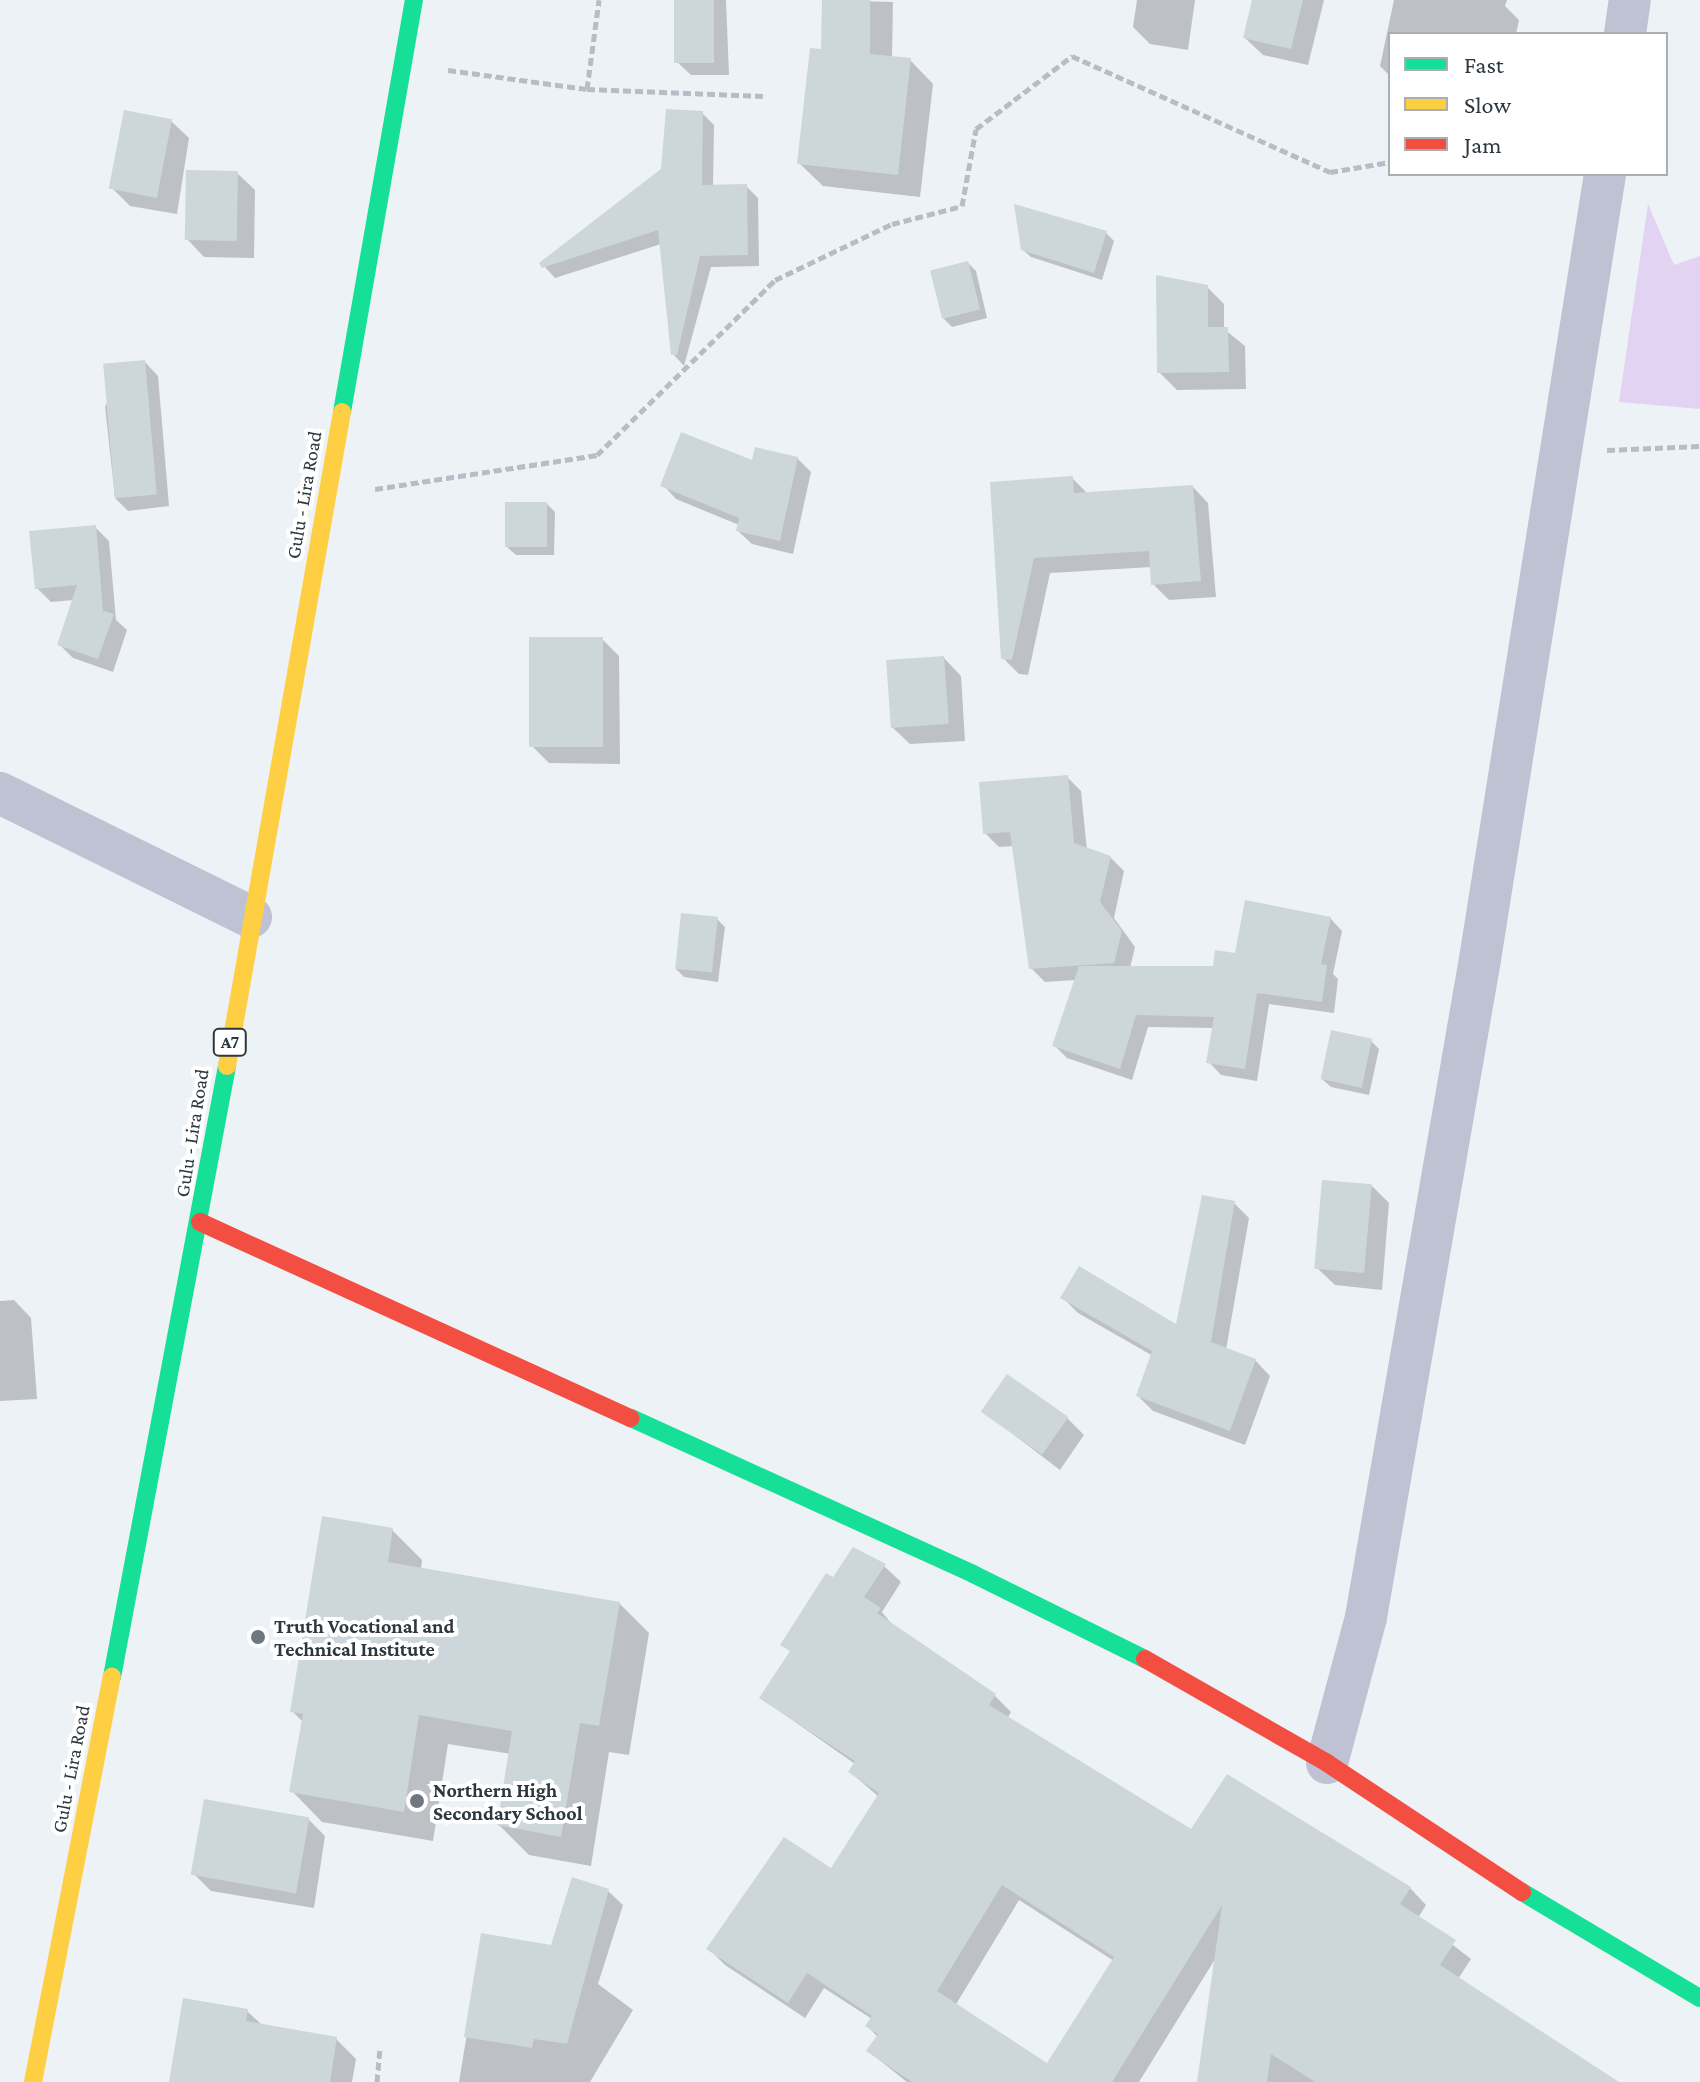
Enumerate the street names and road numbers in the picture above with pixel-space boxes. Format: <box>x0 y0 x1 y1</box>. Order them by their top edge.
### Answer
street label: Gulu - Lira Road <box>281 429 327 561</box>
road number: A7 <box>212 1028 248 1056</box>
street label: Gulu - Lira Road <box>170 1067 214 1199</box>
street label: Gulu - Lira Road <box>47 1703 95 1835</box>

